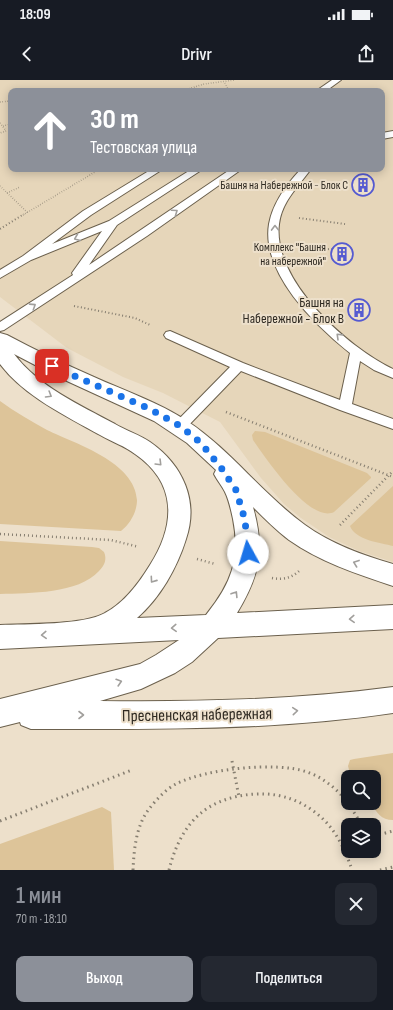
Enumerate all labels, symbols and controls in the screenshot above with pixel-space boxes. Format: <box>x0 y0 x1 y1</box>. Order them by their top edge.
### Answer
text: 18:09 <box>20 5 51 24</box>
icon: back <box>16 43 38 65</box>
icon: share <box>355 43 377 65</box>
text: Drivr <box>181 44 212 65</box>
text: 30 m <box>90 103 139 136</box>
icon: ahead <box>24 104 76 156</box>
text: Тестовская улица <box>90 137 197 158</box>
building icon: Башня на Набережной - Блок С <box>350 172 376 198</box>
place label: Башня на Набережной - Блок С <box>220 178 348 193</box>
one-way arrow <box>170 210 177 217</box>
one-way arrow <box>271 225 279 231</box>
one-way arrow <box>73 233 80 241</box>
place label: Комплекс "Башня на набережной" <box>254 240 326 269</box>
building icon: Комплекс "Башня на набережной" <box>329 241 355 267</box>
place label: Башня на Набережной - Блок В <box>243 294 344 327</box>
building icon: Башня на Набережной - Блок В <box>346 297 372 323</box>
one-way arrow <box>29 303 36 311</box>
one-way arrow <box>336 333 344 341</box>
pin <box>35 349 69 383</box>
icon: arrive <box>41 355 63 377</box>
one-way arrow <box>45 390 52 398</box>
one-way arrow <box>154 458 162 466</box>
position arrow <box>227 532 269 574</box>
one-way arrow <box>353 559 360 568</box>
one-way arrow <box>151 576 158 583</box>
one-way arrow <box>230 591 237 598</box>
one-way arrow <box>349 615 355 624</box>
one-way arrow <box>171 624 177 633</box>
one-way arrow <box>41 630 47 639</box>
one-way arrow <box>115 678 122 687</box>
street label: Пресненская набережная <box>122 704 272 726</box>
one-way arrow <box>292 707 298 716</box>
one-way arrow <box>78 711 84 719</box>
map controls <box>341 770 381 858</box>
button: search <box>341 770 381 810</box>
button: layers <box>341 818 381 858</box>
text: 1 мин <box>16 881 61 910</box>
button: close <box>335 883 377 925</box>
text: 70 m · 18:10 <box>16 911 67 927</box>
button: Выход <box>16 956 193 1002</box>
button: Поделиться <box>201 956 377 1002</box>

